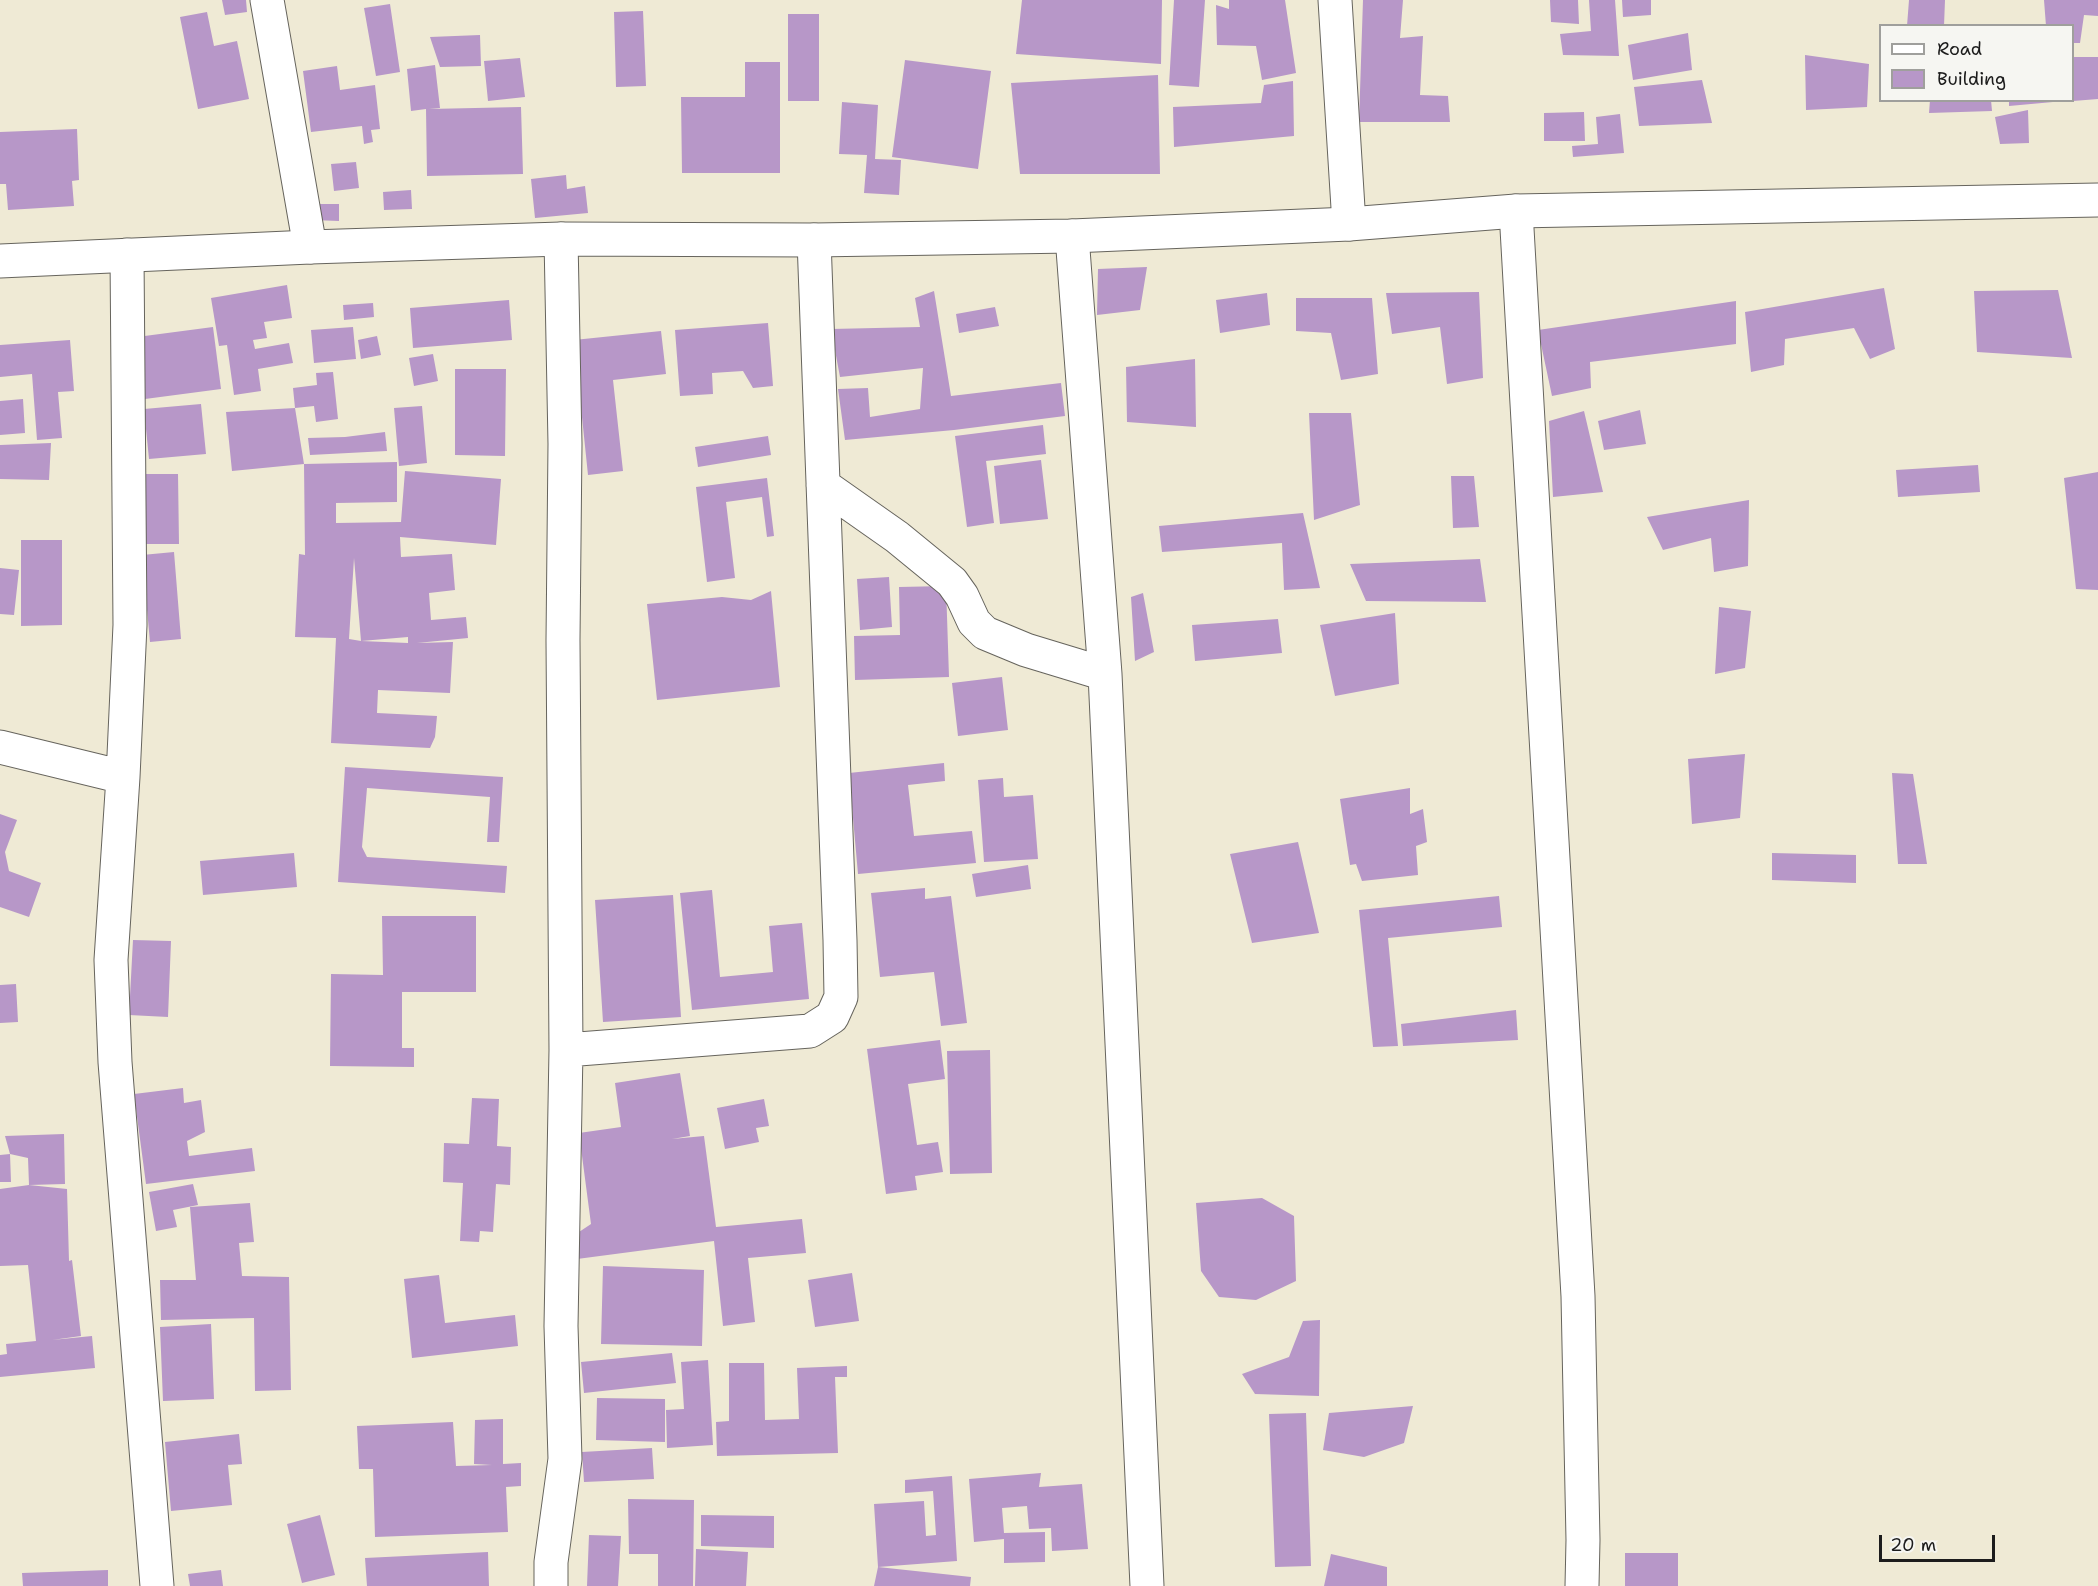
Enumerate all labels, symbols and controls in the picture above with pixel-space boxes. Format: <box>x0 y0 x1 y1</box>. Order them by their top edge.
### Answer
legend <box>1879 24 2074 102</box>
text: Road <box>1937 37 1982 61</box>
text: Building <box>1937 67 2006 91</box>
scale bar <box>1882 1523 1998 1561</box>
text: 20 m <box>1890 1533 1936 1557</box>

